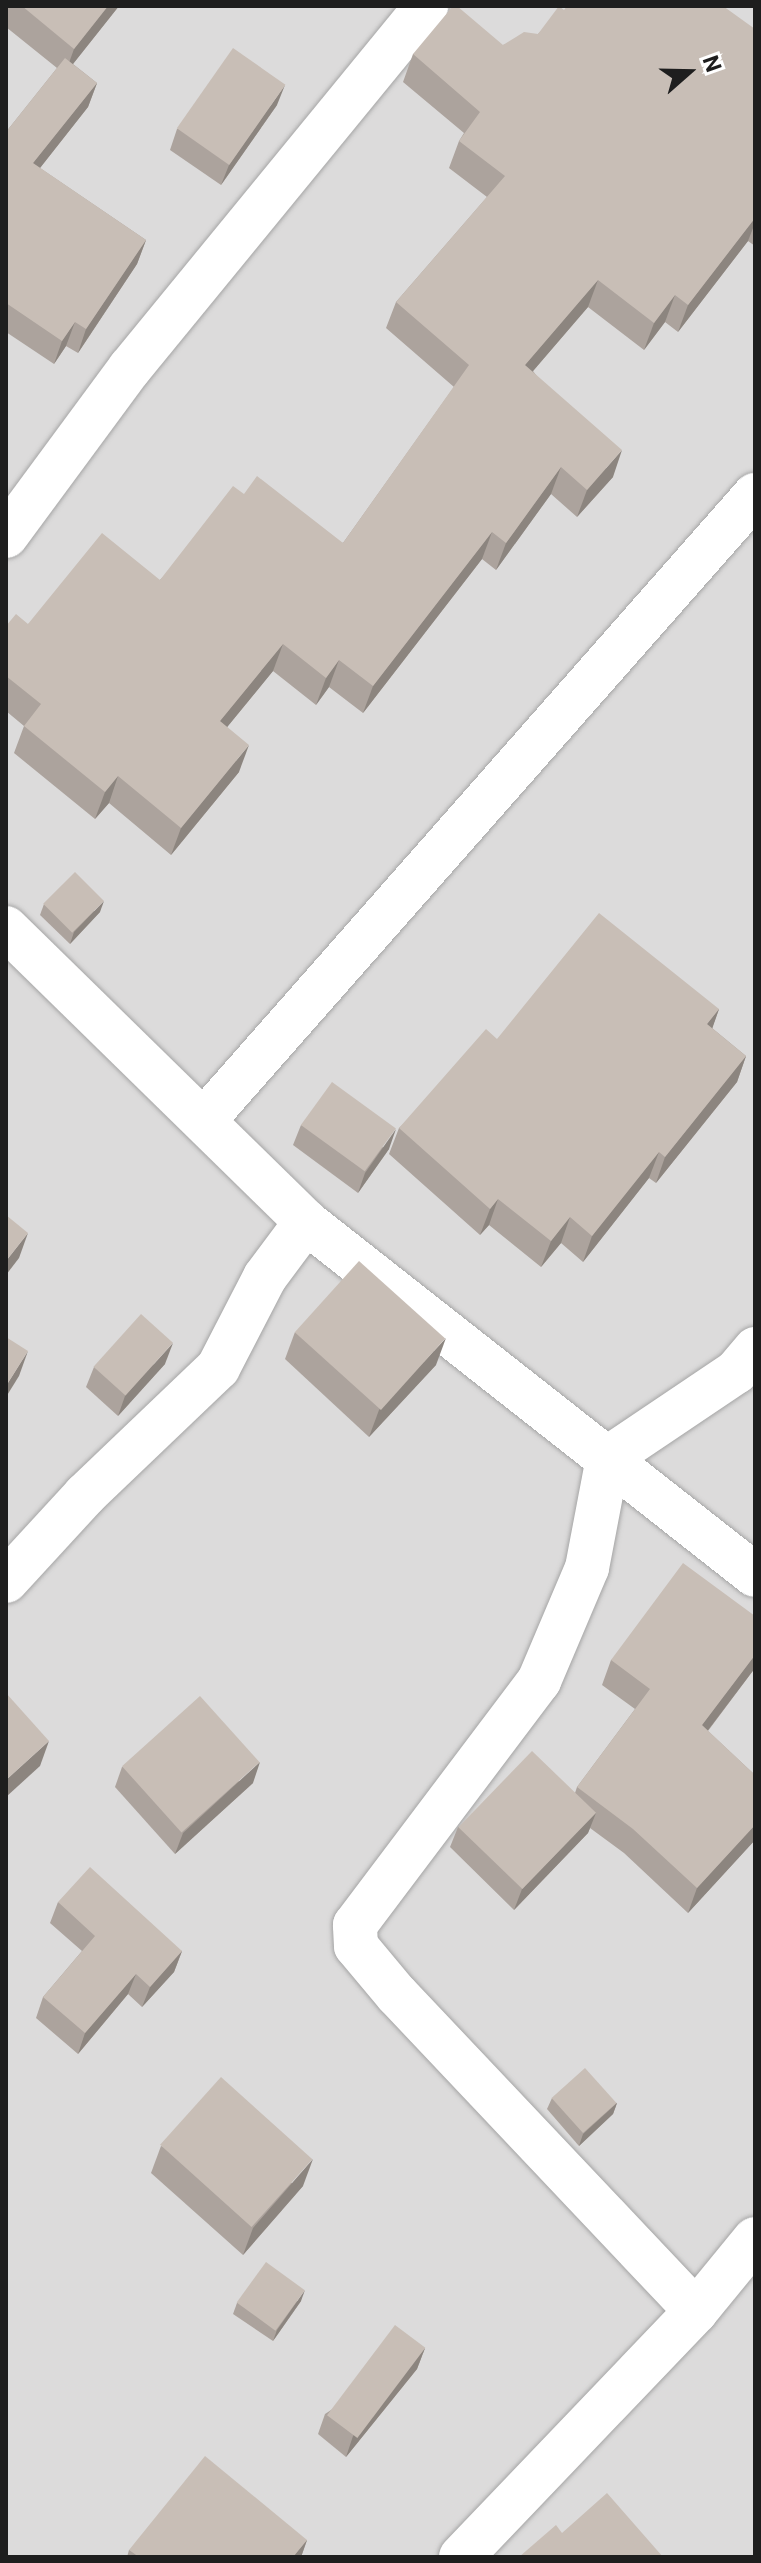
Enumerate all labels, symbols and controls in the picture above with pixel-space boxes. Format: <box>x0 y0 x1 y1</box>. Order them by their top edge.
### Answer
north arrow <box>649 32 729 112</box>
text: N <box>698 52 726 75</box>

